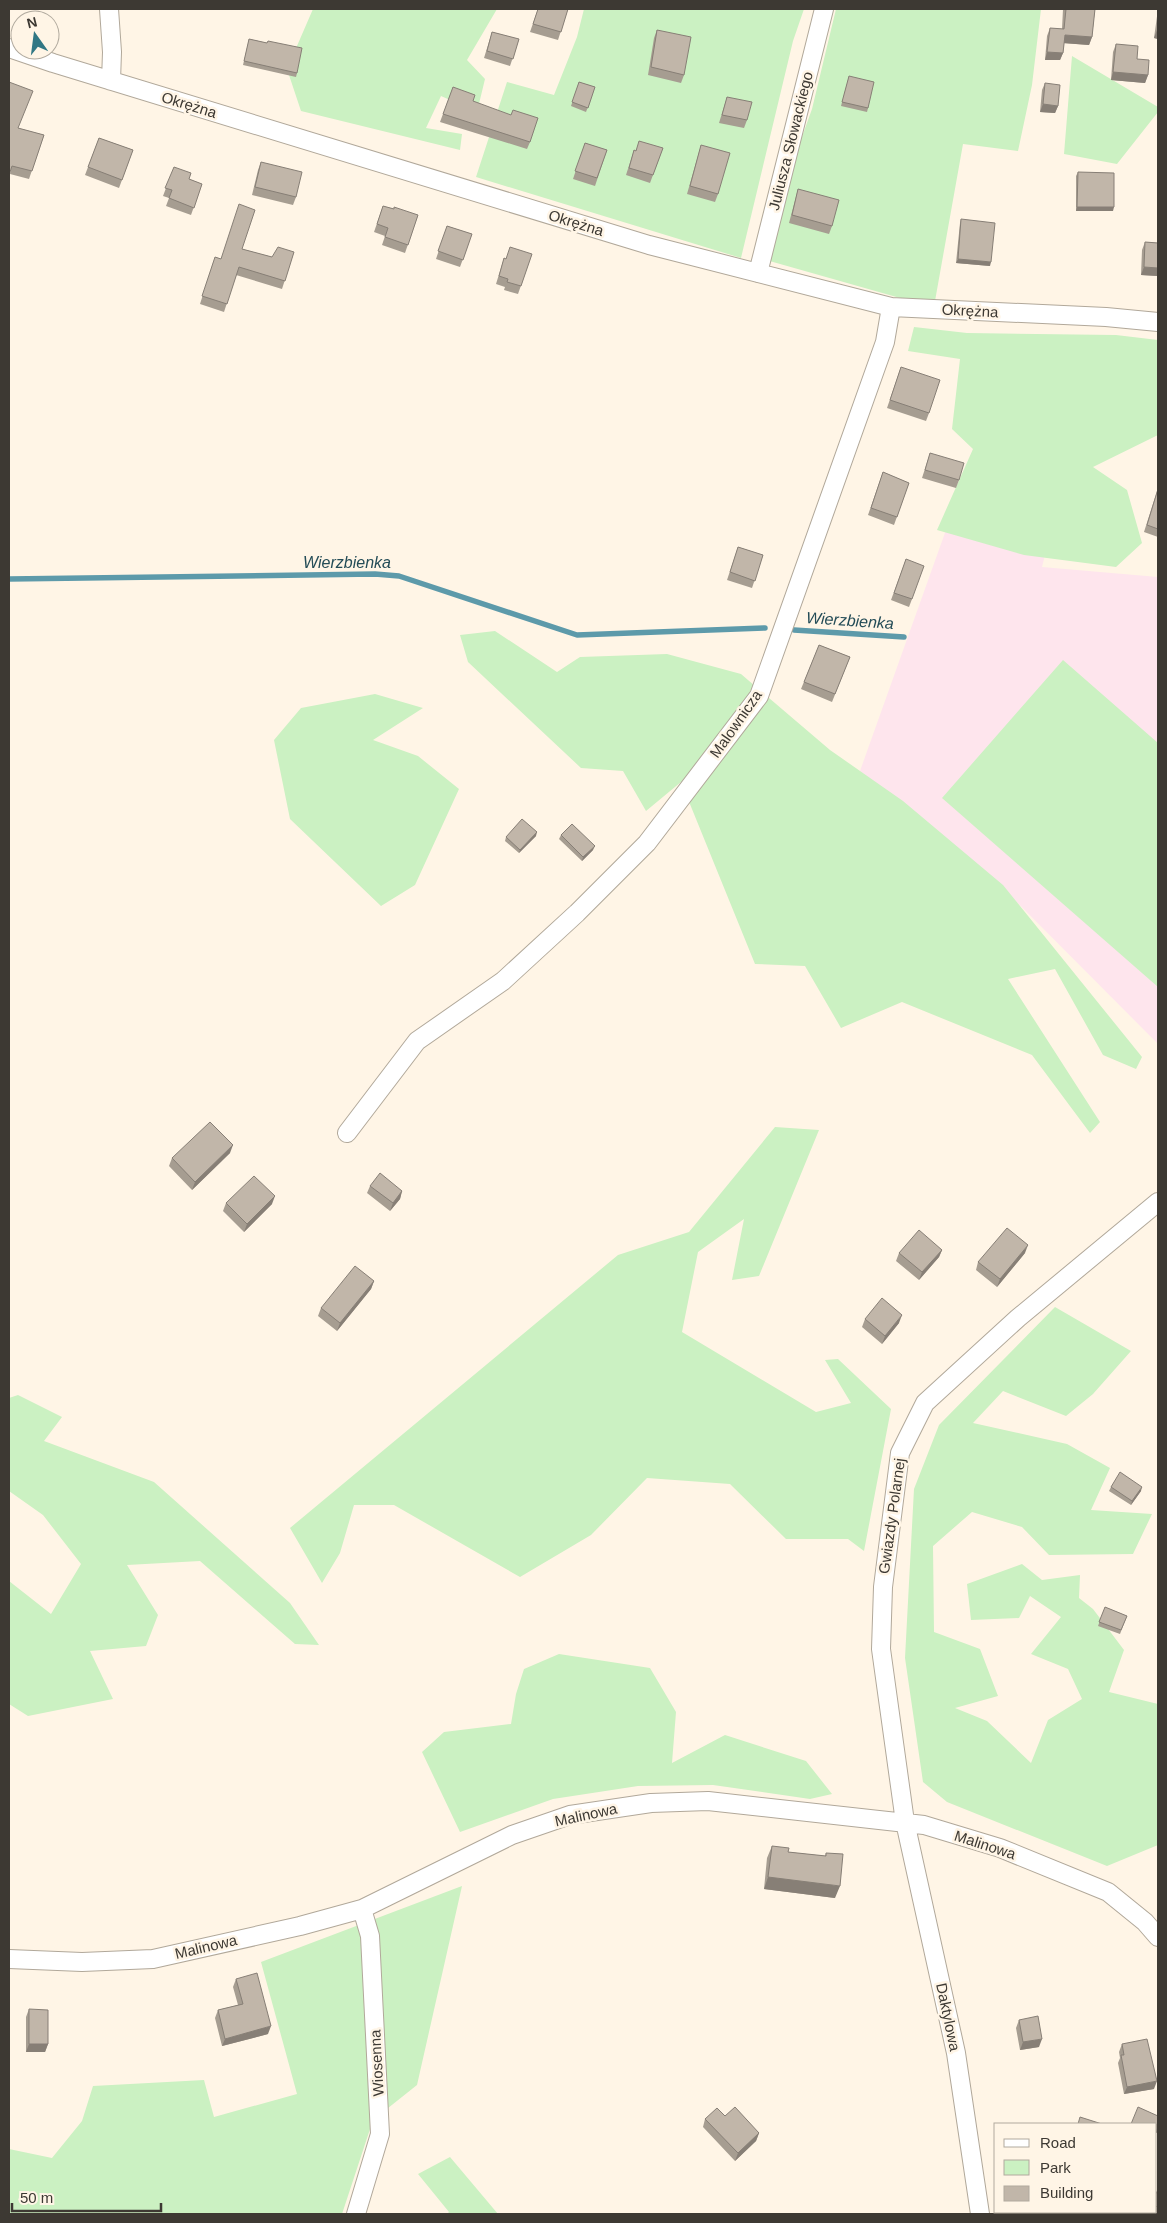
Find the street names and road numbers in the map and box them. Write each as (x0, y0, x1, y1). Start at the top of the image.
street label: Juliusza Słowackiego (765, 70, 816, 212)
street label: Okrężna (160, 88, 219, 121)
street label: Okrężna (547, 206, 606, 239)
street label: Okrężna (941, 301, 999, 321)
street label: Malownicza (706, 686, 765, 761)
street label: Gwiazdy Polarnej (875, 1457, 908, 1575)
street label: Malinowa (553, 1799, 619, 1829)
street label: Malinowa (952, 1827, 1019, 1863)
street label: Malinowa (173, 1931, 239, 1962)
street label: Daktylowa (933, 1981, 964, 2053)
street label: Wiosenna (366, 2029, 387, 2097)

